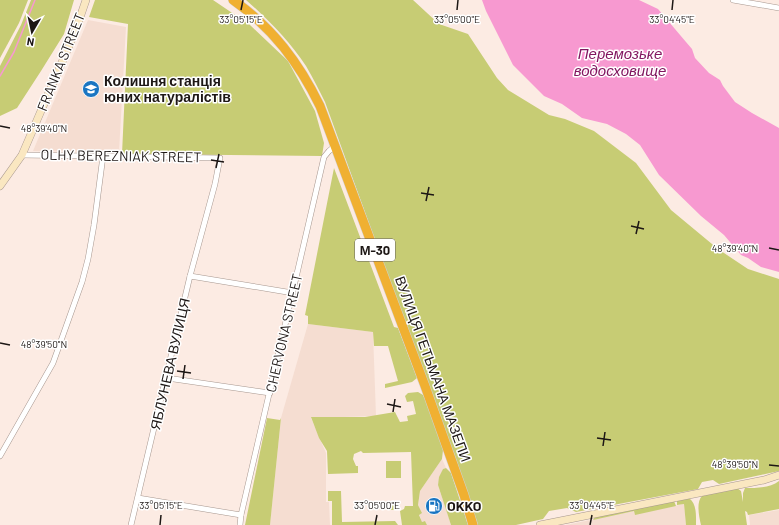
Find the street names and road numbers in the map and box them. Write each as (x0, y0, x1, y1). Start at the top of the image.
street label: FRANKA STREET (33, 10, 88, 113)
street label: OLHY BEREZNIAK STREET (40, 146, 202, 165)
road number: М-30 (355, 239, 395, 261)
street label: CHERVONA STREET (262, 272, 305, 394)
street label: ВУЛИЦЯ ГЕТЬМАНА МАЗЕПИ (392, 274, 475, 464)
street label: ЯБЛУНЕВА ВУЛИЦЯ (146, 296, 193, 432)

